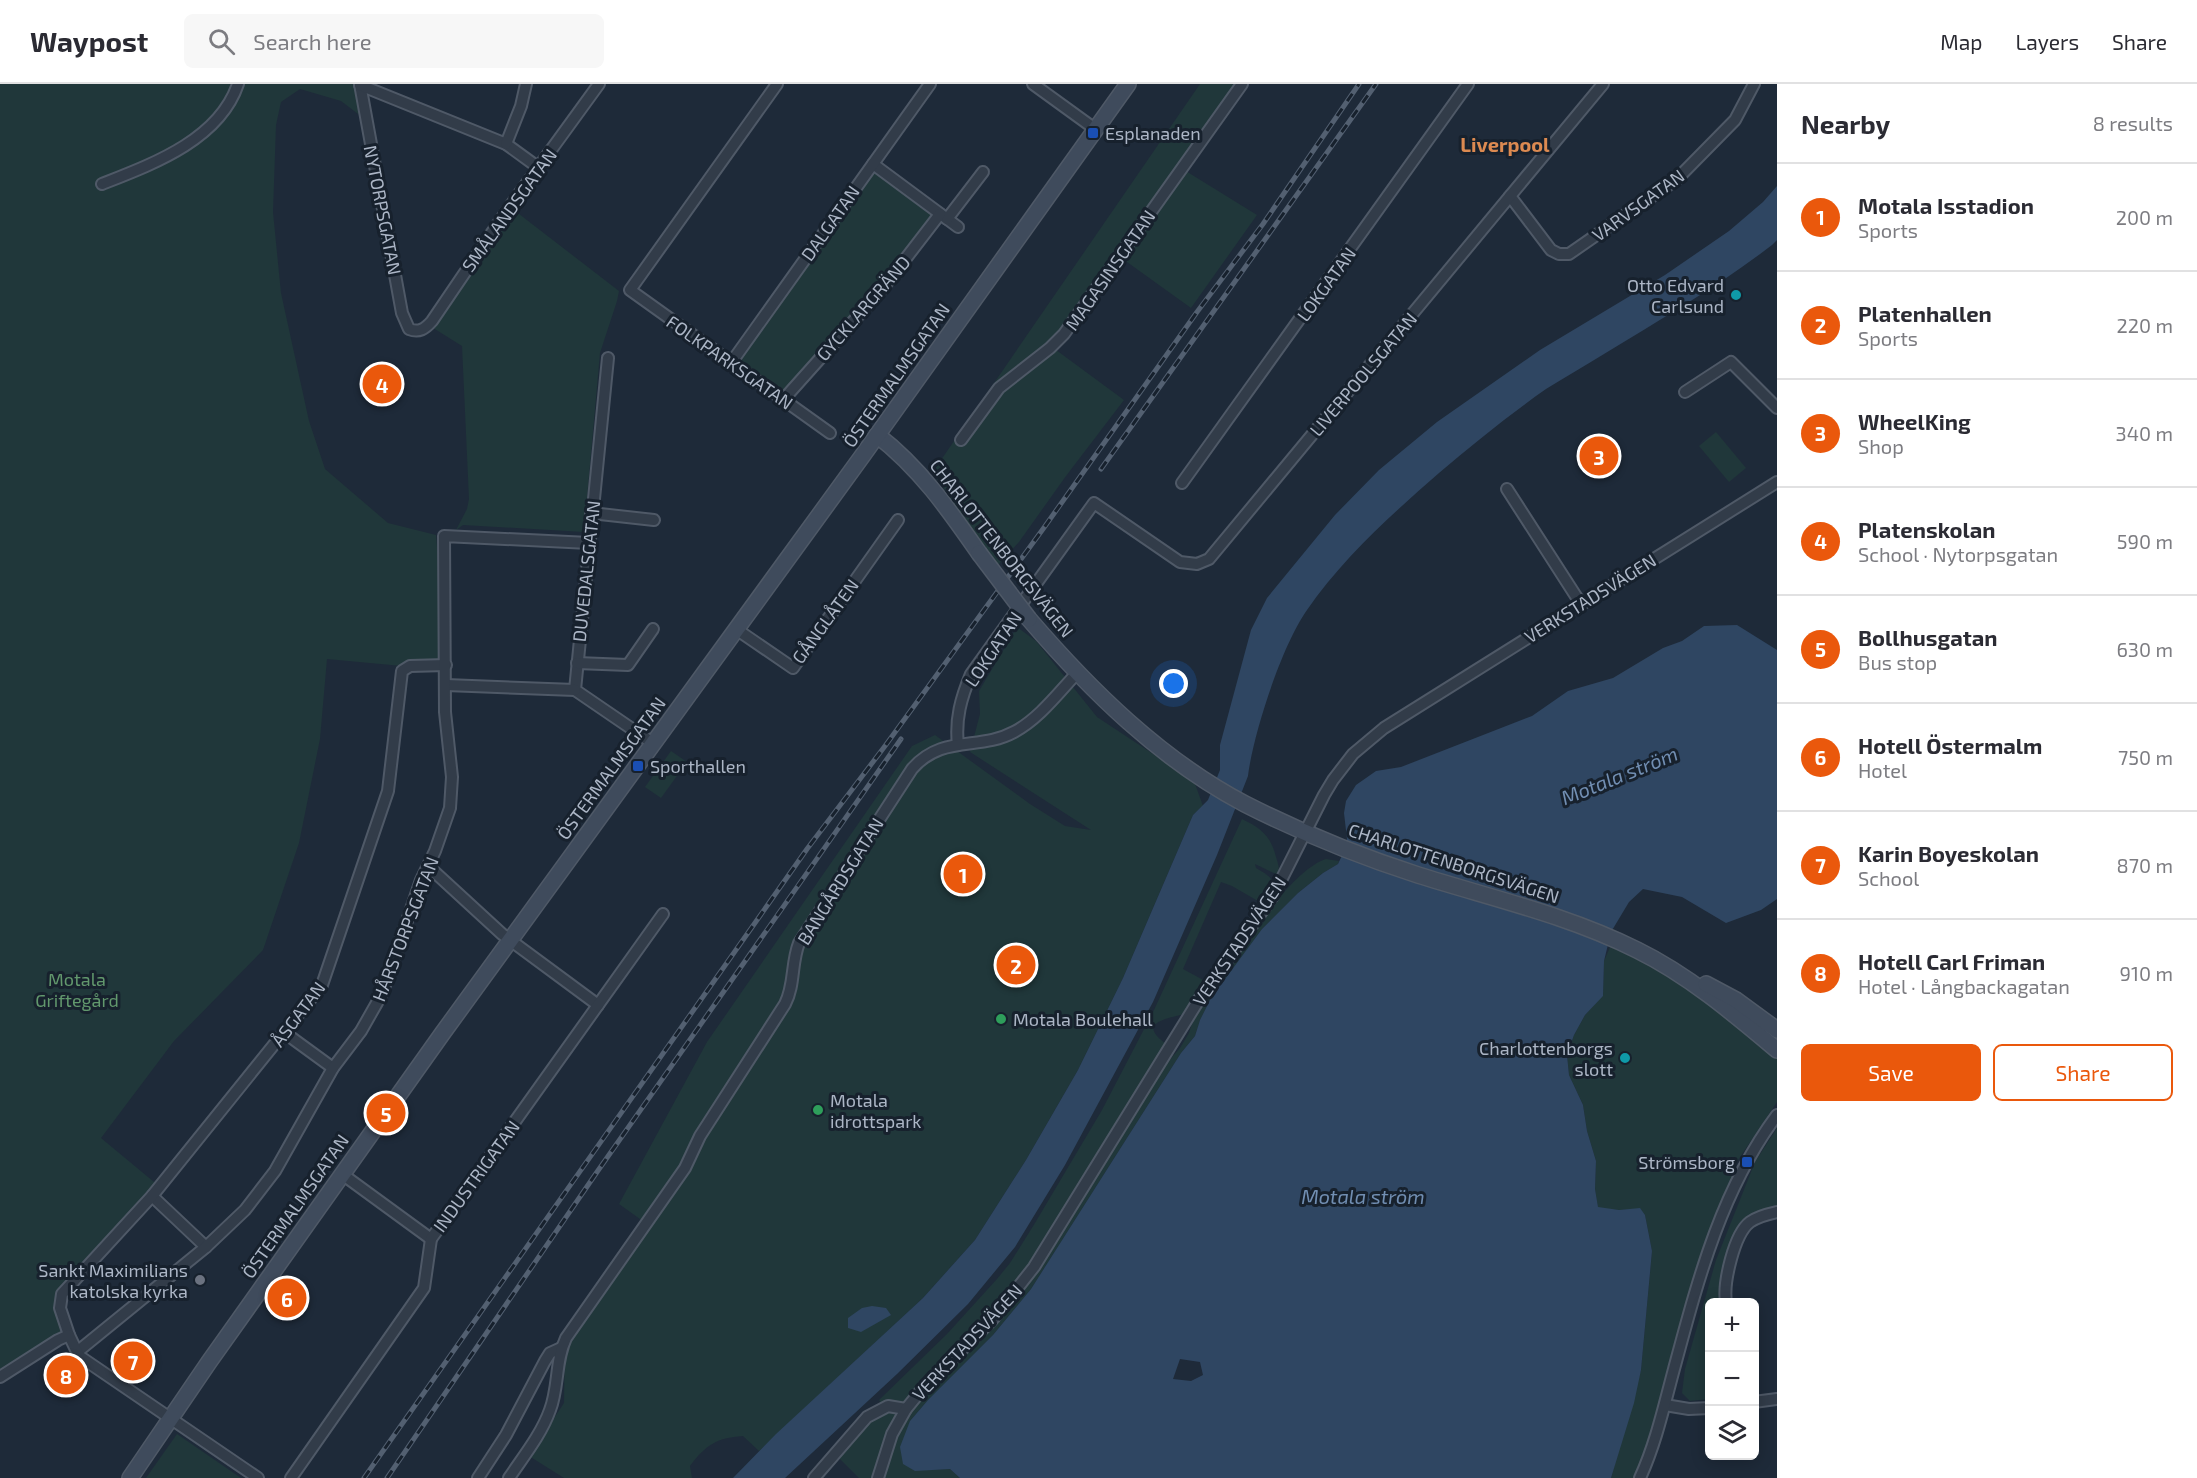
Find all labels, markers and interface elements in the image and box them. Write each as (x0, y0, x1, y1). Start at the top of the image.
search box (184, 14, 604, 68)
text: Waypost (30, 24, 148, 58)
icon: search (205, 25, 238, 58)
text: Search here (253, 28, 372, 54)
text: Map (1940, 29, 1982, 54)
text: Layers (2015, 29, 2079, 54)
text: Share (2112, 29, 2167, 54)
text: Nearby (1801, 108, 1890, 139)
text: 8 results (2093, 111, 2173, 135)
place label: Esplanaden (1105, 122, 1201, 144)
marker: Esplanaden (1086, 126, 1100, 140)
district label: Liverpool (1460, 132, 1550, 156)
street label: NYTORPSGATAN (360, 143, 406, 277)
street label: SMÅLANDSGATAN (457, 144, 561, 276)
street label: VARVSGATAN (1588, 164, 1688, 246)
street label: DALGATAN (796, 181, 864, 265)
text: Motala Isstadion (1858, 192, 2034, 218)
text: 1 (1816, 205, 1825, 229)
text: 200 m (2116, 205, 2173, 229)
street label: MAGASINSGATAN (1060, 206, 1160, 334)
text: Sports (1858, 218, 1918, 242)
street label: LOKGATAN (1292, 243, 1360, 325)
street label: GYCKLARGRÄND (811, 251, 915, 365)
place label: Otto Edvard Carlsund (1627, 274, 1724, 317)
marker: Otto Edvard Carlsund (1729, 288, 1743, 302)
street label: ÖSTERMALMSGATAN (838, 299, 954, 451)
text: Platenhallen (1858, 300, 1992, 326)
street label: LIVERPOOLSGATAN (1305, 308, 1421, 440)
street label: FOLKPARKSGATAN (663, 310, 797, 414)
text: 2 (1815, 313, 1826, 337)
text: 220 m (2116, 313, 2173, 337)
text: Sports (1858, 326, 1918, 350)
pin: 4 (362, 362, 401, 406)
text: WheelKing (1858, 408, 1971, 434)
text: 3 (1815, 421, 1826, 445)
text: 340 m (2116, 421, 2173, 445)
pin: 3 (1580, 434, 1618, 478)
text: Shop (1858, 434, 1904, 458)
street label: CHARLOTTENBORGSVÄGEN (926, 454, 1078, 642)
street label: DUVEDALSGATAN (568, 499, 604, 643)
text: Platenskolan (1858, 516, 1996, 542)
text: 4 (1814, 529, 1827, 553)
text: 590 m (2117, 529, 2173, 553)
text: School · Nytorpsgatan (1858, 542, 2058, 566)
street label: VERKSTADSVÄGEN (1520, 549, 1660, 647)
street label: GÅNGLÅTEN (787, 574, 863, 668)
street label: LOKGATAN (960, 607, 1026, 691)
text: Bollhusgatan (1858, 624, 1997, 650)
text: 5 (1815, 637, 1826, 661)
text: 630 m (2116, 637, 2173, 661)
text: Bus stop (1858, 650, 1937, 674)
your location (1159, 669, 1188, 698)
street label: ÖSTERMALMSGATAN (552, 693, 670, 843)
text: Hotell Östermalm (1858, 732, 2042, 758)
water label: Motala ström (1557, 741, 1681, 809)
text: 6 (1815, 745, 1826, 769)
text: 750 m (2118, 745, 2173, 769)
place label: Sporthallen (650, 755, 746, 777)
text: Hotel (1858, 758, 1907, 782)
marker: Sporthallen (631, 759, 645, 773)
street label: BANGÅRDSGATAN (792, 813, 888, 949)
street label: CHARLOTTENBORGSVÄGEN (1346, 819, 1562, 907)
text: Karin Boyeskolan (1858, 840, 2039, 866)
pin: 1 (944, 852, 982, 896)
text: 7 (1815, 853, 1826, 877)
text: 870 m (2117, 853, 2173, 877)
street label: HÅRSTORPSGATAN (367, 854, 443, 1004)
text: School (1858, 866, 1919, 890)
street label: VERKSTADSVÄGEN (1188, 872, 1290, 1010)
pin: 2 (996, 942, 1036, 988)
text: Hotell Carl Friman (1858, 948, 2045, 974)
text: 8 (1814, 961, 1827, 985)
text: 910 m (2120, 961, 2173, 985)
park label: Motala Griftegård (35, 968, 119, 1011)
text: Hotel · Långbackagatan (1858, 974, 2070, 998)
street label: ÅSGATAN (266, 977, 330, 1051)
place label: Motala Boulehall (1013, 1008, 1153, 1030)
marker: Motala Boulehall (994, 1012, 1008, 1026)
place label: Charlottenborgs slott (1479, 1037, 1613, 1080)
button: Save (1801, 1044, 1981, 1101)
button: Share (1993, 1044, 2173, 1101)
marker: Charlottenborgs slott (1618, 1051, 1632, 1065)
place label: Motala idrottspark (830, 1089, 922, 1132)
pin: 5 (366, 1090, 406, 1136)
marker: Motala idrottspark (811, 1103, 825, 1117)
street label: INDUSTRIGATAN (428, 1116, 524, 1236)
street label: ÖSTERMALMSGATAN (237, 1130, 353, 1282)
place label: Strömsborg (1638, 1151, 1735, 1173)
marker: Strömsborg (1740, 1155, 1754, 1169)
water label: Motala ström (1301, 1184, 1425, 1208)
place label: Sankt Maximilians katolska kyrka (38, 1259, 188, 1302)
marker: Sankt Maximilians katolska kyrka (193, 1273, 207, 1287)
pin: 6 (268, 1276, 306, 1320)
street label: VERKSTADSVÄGEN (907, 1279, 1027, 1405)
map controls (1705, 1298, 1759, 1460)
button: + (1705, 1298, 1759, 1352)
pin: 7 (114, 1338, 152, 1384)
pin: 8 (46, 1352, 86, 1398)
button: − (1705, 1352, 1759, 1406)
button: layers (1705, 1406, 1759, 1460)

